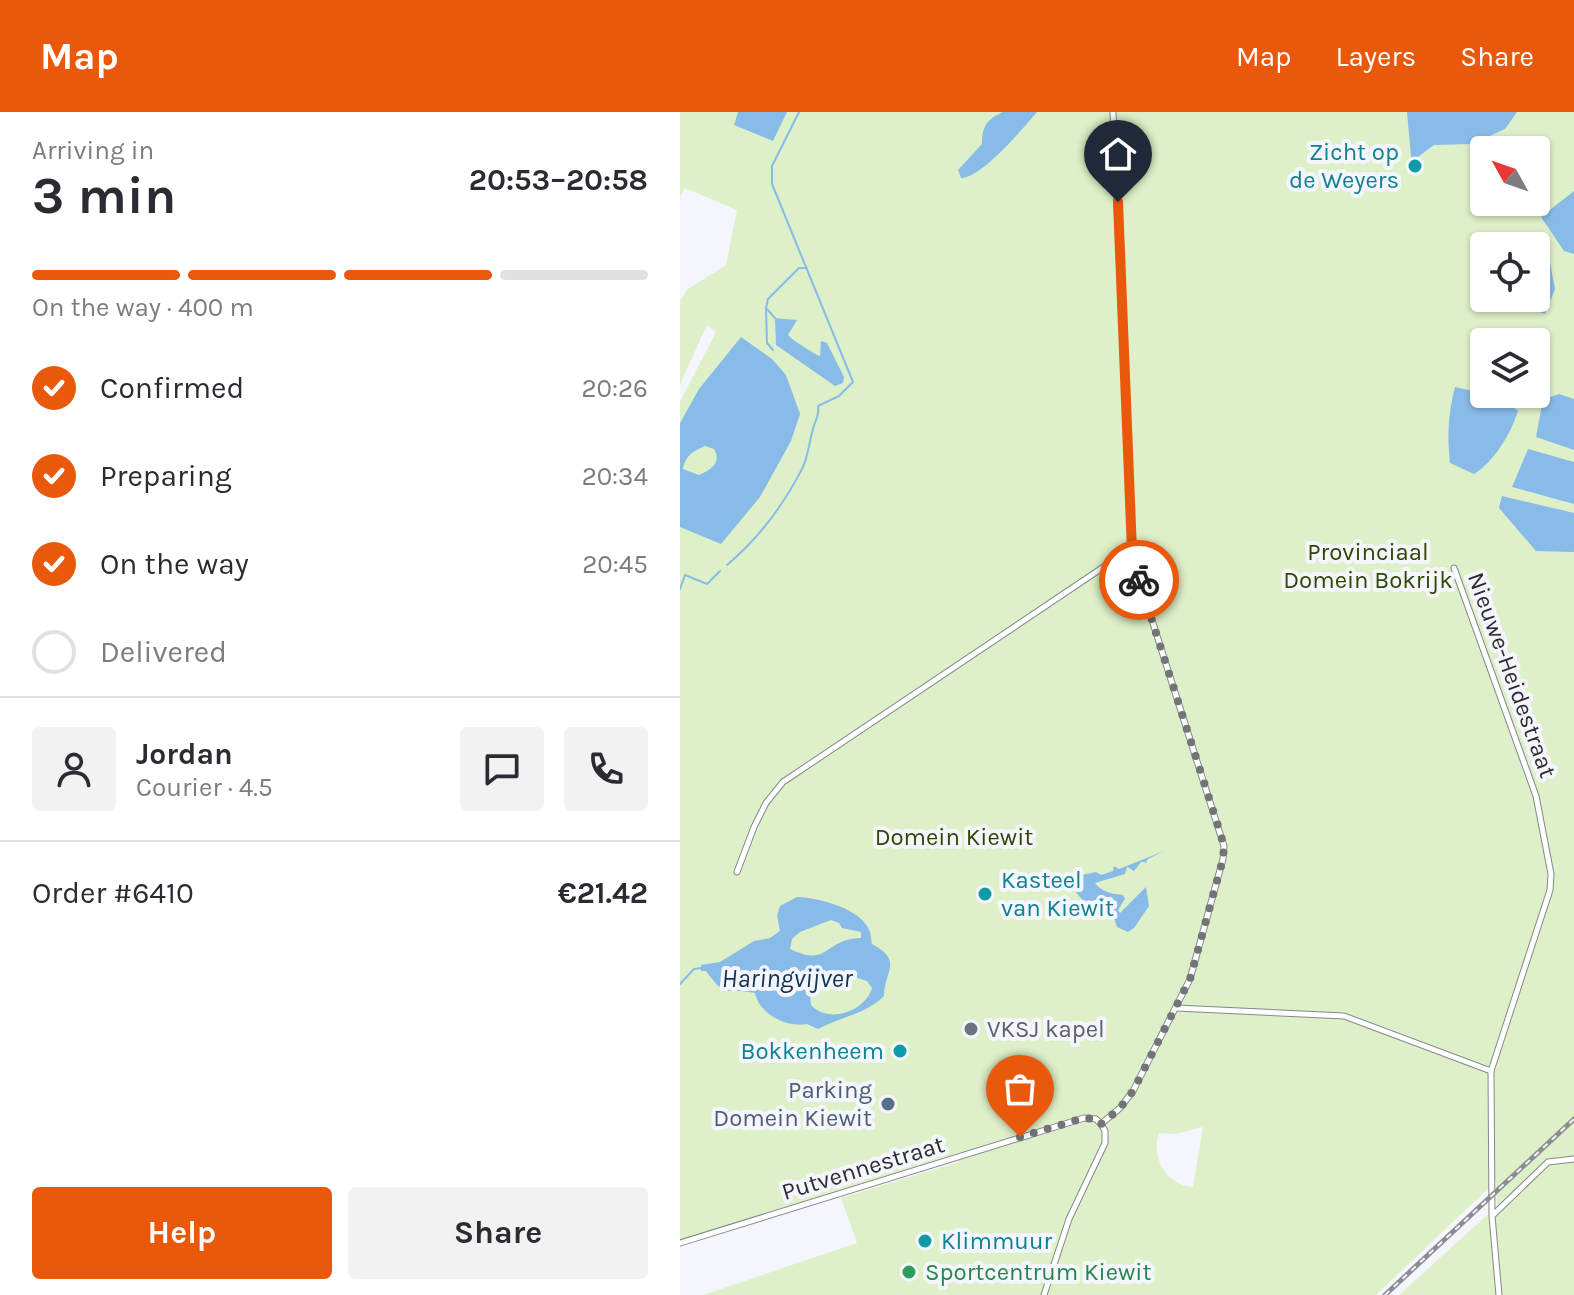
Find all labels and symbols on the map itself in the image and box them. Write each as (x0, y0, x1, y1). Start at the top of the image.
pin (1084, 120, 1152, 202)
north arrow (1470, 136, 1550, 216)
place label: Zicht op de Weyers (1289, 138, 1399, 194)
marker: Zicht op de Weyers (1406, 157, 1424, 175)
park label: Provinciaal Domein Bokrijk (1283, 538, 1453, 594)
courier (1099, 540, 1179, 620)
street label: Nieuwe-Heidestraat (1462, 569, 1562, 781)
park label: Domein Kiewit (875, 823, 1033, 851)
place label: Kasteel van Kiewit (1001, 866, 1114, 922)
marker: Kasteel van Kiewit (976, 885, 994, 903)
water label: Haringvijver (722, 963, 854, 994)
place label: VKSJ kapel (987, 1015, 1105, 1043)
marker: VKSJ kapel (962, 1020, 980, 1038)
place label: Bokkenheem (741, 1037, 884, 1065)
marker: Bokkenheem (891, 1042, 909, 1060)
pin (986, 1055, 1054, 1137)
place label: Parking Domein Kiewit (713, 1076, 872, 1132)
marker: Parking Domein Kiewit (879, 1095, 897, 1113)
street label: Putvennestraat (778, 1130, 948, 1206)
place label: Klimmuur (941, 1227, 1052, 1255)
marker: Klimmuur (916, 1232, 934, 1250)
place label: Sportcentrum Kiewit (925, 1258, 1152, 1286)
marker: Sportcentrum Kiewit (900, 1263, 918, 1281)

